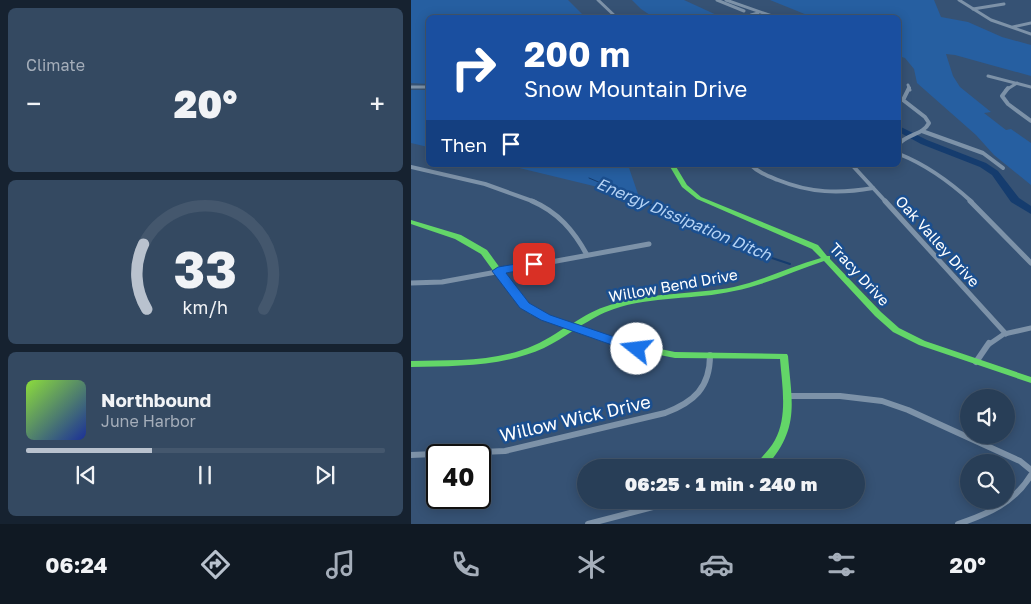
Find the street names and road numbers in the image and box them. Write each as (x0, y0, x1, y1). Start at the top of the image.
street label: Oak Valley Drive (892, 192, 984, 291)
street label: Tracy Drive (826, 239, 894, 309)
street label: Willow Bend Drive (607, 265, 739, 305)
street label: Willow Wick Drive (497, 390, 653, 446)

